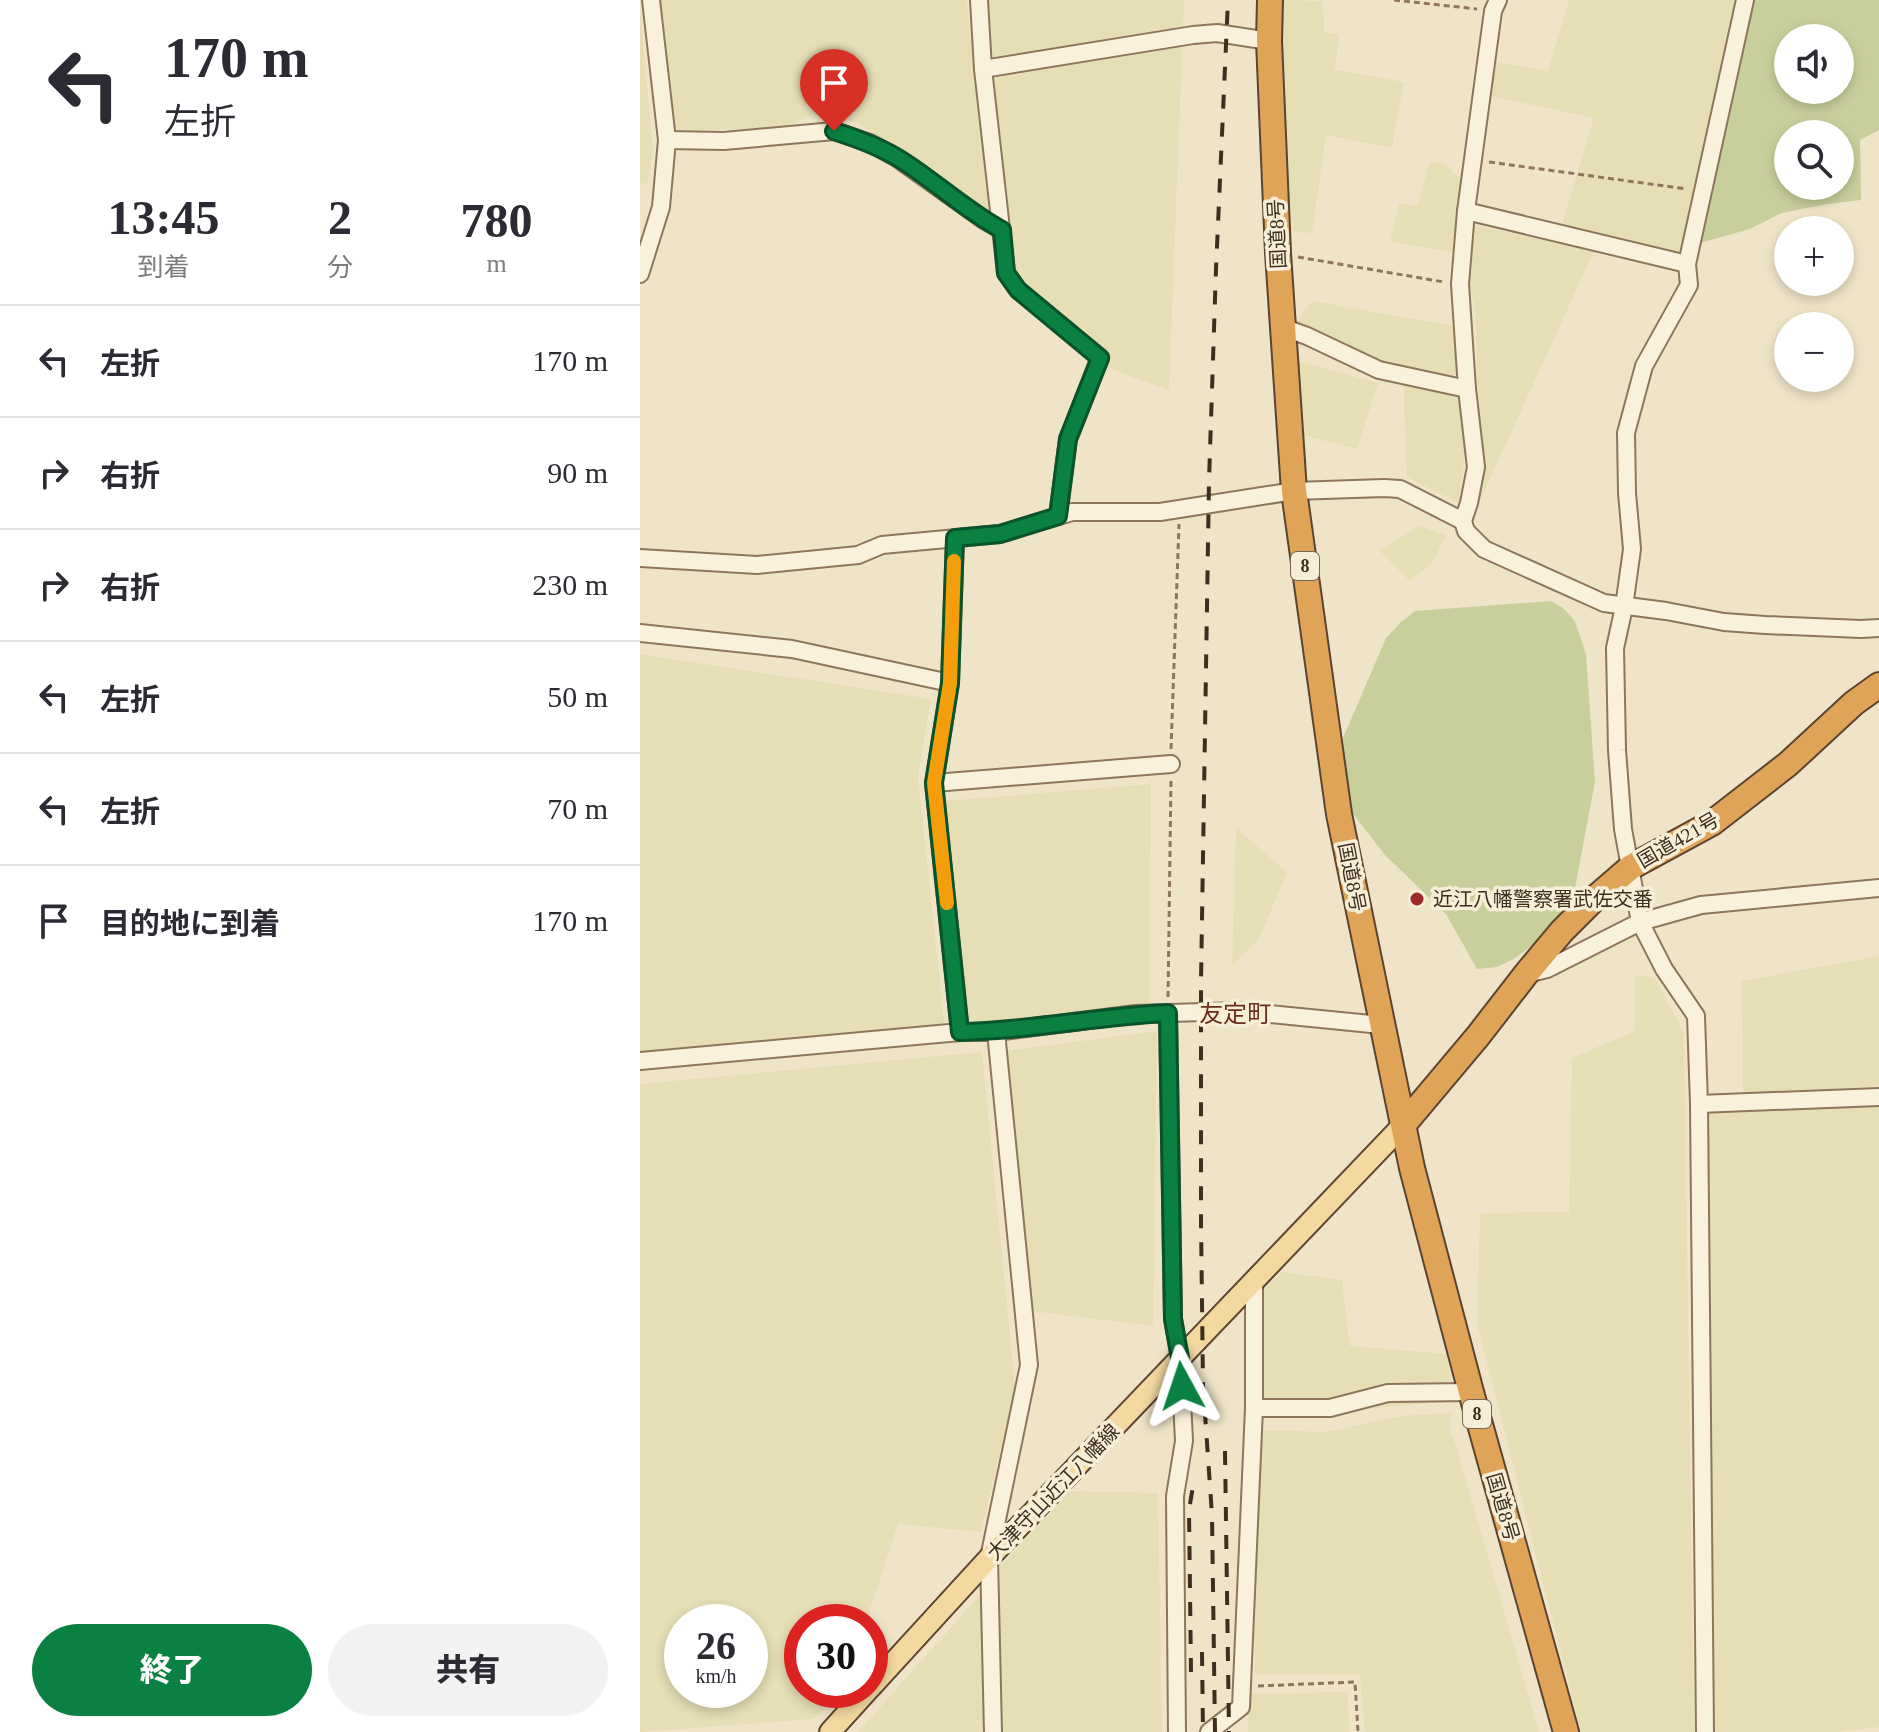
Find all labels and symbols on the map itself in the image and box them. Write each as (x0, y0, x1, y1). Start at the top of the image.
pin (800, 49, 868, 131)
street label: 国道8号 (1264, 198, 1290, 270)
road number: 8 (1291, 552, 1319, 580)
street label: 国道421号 (1634, 808, 1722, 872)
street label: 国道8号 (1335, 841, 1369, 913)
place label: 近江八幡警察署武佐交番 (1433, 888, 1653, 910)
marker: 近江八幡警察署武佐交番 (1408, 890, 1426, 908)
district label: 友定町 (1199, 1001, 1271, 1027)
position arrow (1140, 1344, 1224, 1428)
road number: 8 (1463, 1400, 1491, 1428)
street label: 大津守山近江八幡線 (983, 1420, 1123, 1564)
street label: 国道8号 (1483, 1470, 1523, 1544)
speed limit sign: 30 (784, 1604, 888, 1708)

